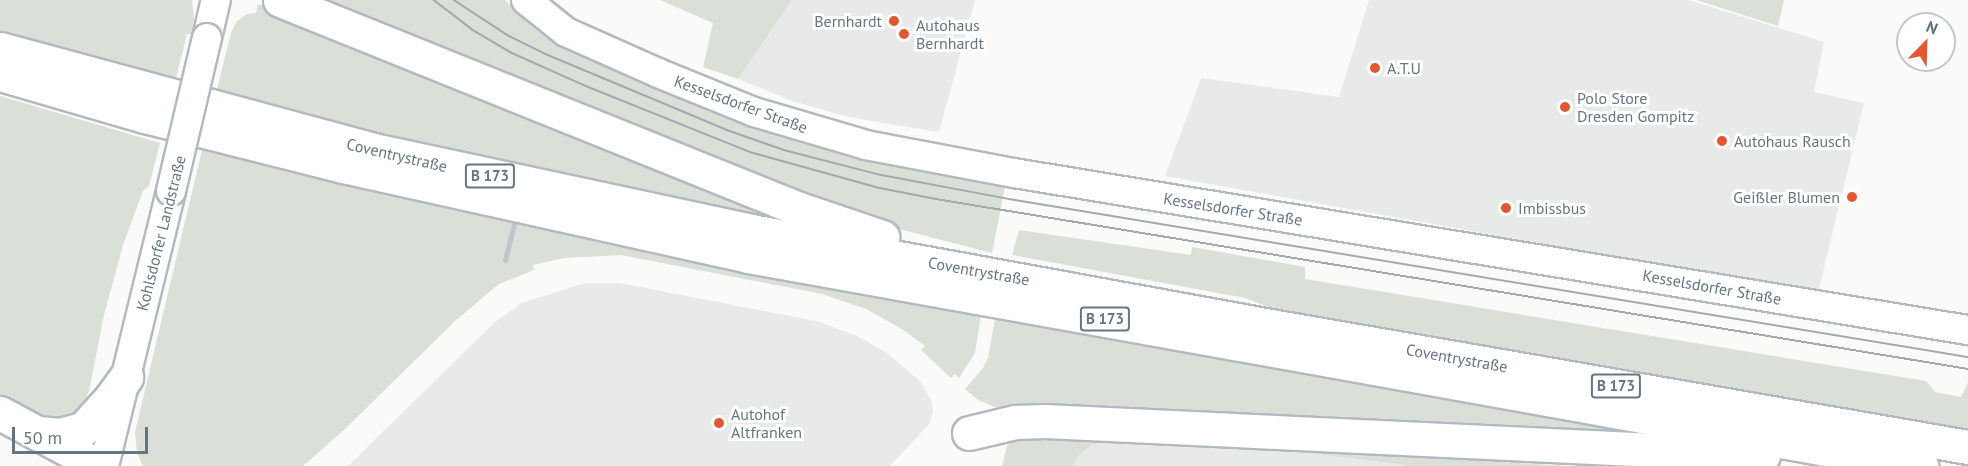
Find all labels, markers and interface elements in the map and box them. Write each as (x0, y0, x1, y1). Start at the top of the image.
place label: Bernhardt (814, 11, 882, 31)
north arrow (1896, 12, 1956, 72)
marker: Bernhardt (887, 14, 901, 28)
place label: Autohaus Bernhardt (916, 15, 984, 53)
text: N (1923, 16, 1941, 39)
marker: Autohaus Bernhardt (897, 27, 911, 41)
place label: A.T.U (1387, 58, 1421, 78)
marker: A.T.U (1368, 61, 1382, 75)
street label: Kesselsdorfer Straße (672, 71, 810, 137)
place label: Polo Store Dresden Gompitz (1577, 88, 1694, 126)
marker: Polo Store Dresden Gompitz (1558, 100, 1572, 114)
place label: Autohaus Rausch (1734, 131, 1851, 151)
street label: Coventrystraße (345, 134, 449, 176)
marker: Autohaus Rausch (1715, 134, 1729, 148)
street label: Kohlsdorfer Landstraße (132, 153, 190, 313)
road number: B 173 (464, 164, 516, 188)
place label: Geißler Blumen (1733, 187, 1840, 207)
street label: Kesselsdorfer Straße (1162, 189, 1304, 229)
marker: Geißler Blumen (1845, 190, 1859, 204)
place label: Imbissbus (1518, 198, 1586, 218)
marker: Imbissbus (1499, 201, 1513, 215)
street label: Coventrystraße (927, 253, 1031, 289)
street label: Kesselsdorfer Straße (1641, 265, 1783, 309)
road number: B 173 (1080, 307, 1130, 331)
street label: Coventrystraße (1405, 340, 1509, 376)
road number: B 173 (1590, 374, 1642, 398)
place label: Autohof Altfranken (731, 404, 802, 442)
scale bar (15, 415, 152, 453)
marker: Autohof Altfranken (712, 416, 726, 430)
text: 50 m (23, 426, 62, 449)

